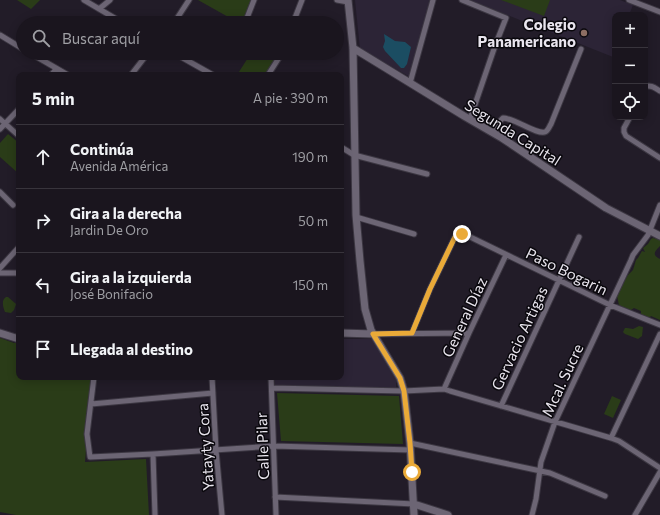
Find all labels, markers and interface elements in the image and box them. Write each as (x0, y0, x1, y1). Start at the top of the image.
map controls (612, 12, 648, 120)
button: + (612, 12, 648, 48)
place label: Colegio Panamericano (478, 15, 576, 50)
search box (16, 16, 344, 60)
icon: search (30, 27, 52, 49)
marker: Colegio Panamericano (579, 28, 589, 38)
text: Buscar aquí (62, 29, 140, 47)
button: − (612, 48, 648, 84)
button: locate (612, 84, 648, 120)
text: 5 min (32, 88, 75, 109)
text: A pie · 390 m (253, 90, 328, 106)
street label: Segunda Capital (462, 95, 564, 169)
text: Continúa (70, 140, 134, 158)
icon: ahead (32, 146, 54, 168)
text: 190 m (292, 149, 328, 165)
text: Avenida América (70, 158, 168, 174)
text: Gira a la derecha (70, 204, 182, 222)
icon: right (32, 210, 54, 232)
text: 50 m (298, 213, 328, 229)
text: Jardin De Oro (70, 222, 149, 238)
route end (453, 225, 471, 243)
street label: Paso Bogarin (523, 243, 611, 299)
text: Gira a la izquierda (70, 268, 192, 286)
icon: left (32, 274, 54, 296)
street label: General Díaz (438, 274, 490, 360)
text: 150 m (293, 277, 328, 293)
street label: Gervacio Artigas (487, 283, 551, 393)
text: José Bonifacio (70, 286, 153, 302)
icon: arrive (32, 338, 54, 360)
text: Llegada al destino (70, 340, 193, 358)
street label: Mcal. Sucre (537, 341, 587, 419)
street label: Yatayty Cora (193, 403, 217, 491)
street label: Calle Pilar (252, 412, 272, 480)
route start (403, 463, 421, 481)

